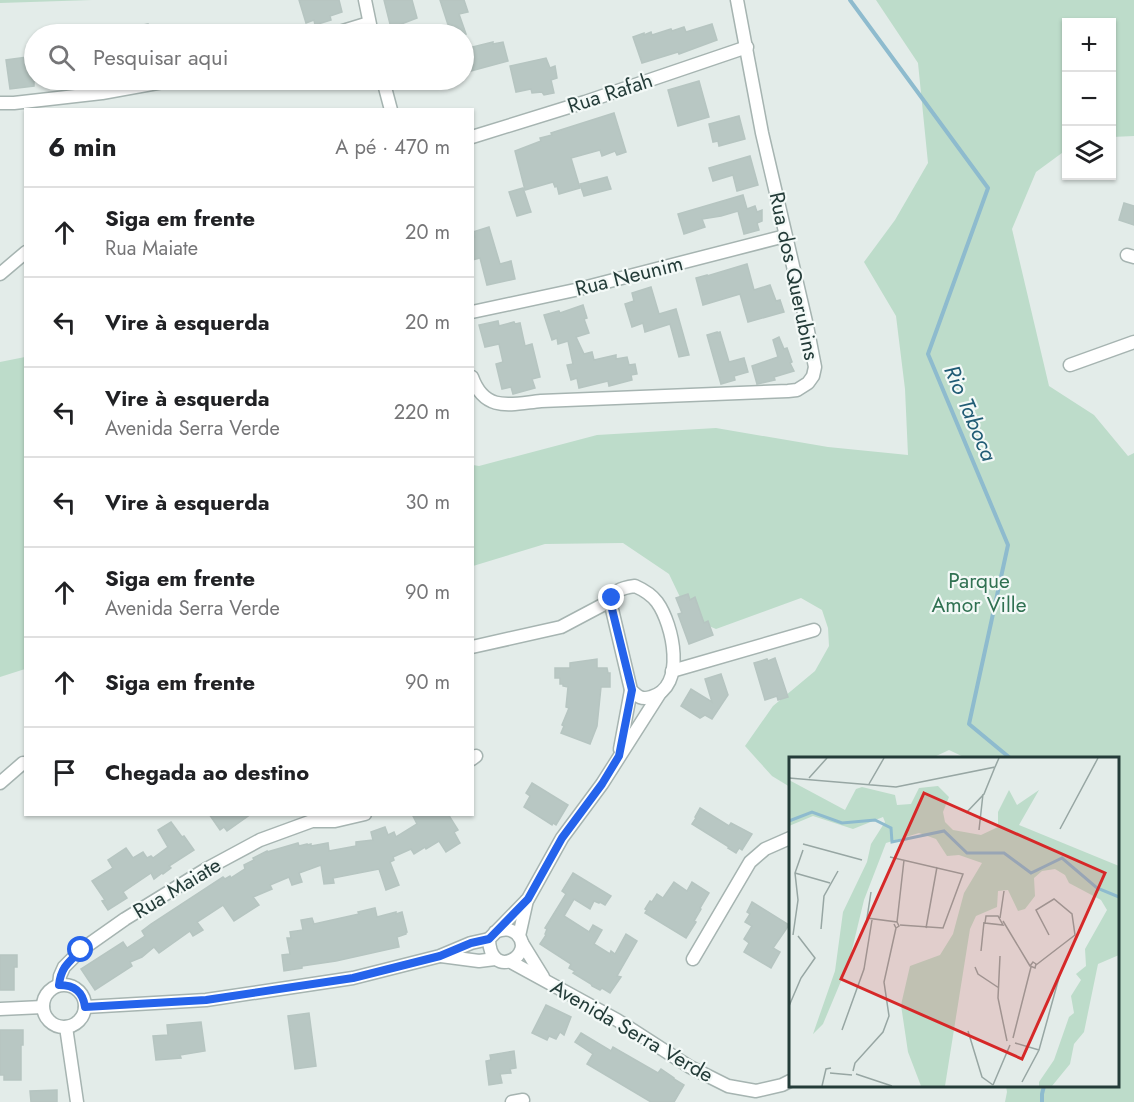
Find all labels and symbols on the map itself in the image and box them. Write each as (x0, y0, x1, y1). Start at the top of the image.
street label: Rua Rafah (563, 65, 657, 121)
street label: Rua dos Querubins (762, 189, 826, 363)
street label: Rua Neunim (572, 248, 686, 304)
water label: Rio Taboca (936, 360, 1006, 466)
park label: Parque Amor Ville (931, 566, 1027, 620)
route end (598, 584, 624, 610)
inset map (789, 757, 1119, 1087)
street label: Rua Maiate (127, 850, 227, 926)
route start (67, 936, 93, 962)
street label: Avenida Serra Verde (545, 972, 719, 1090)

